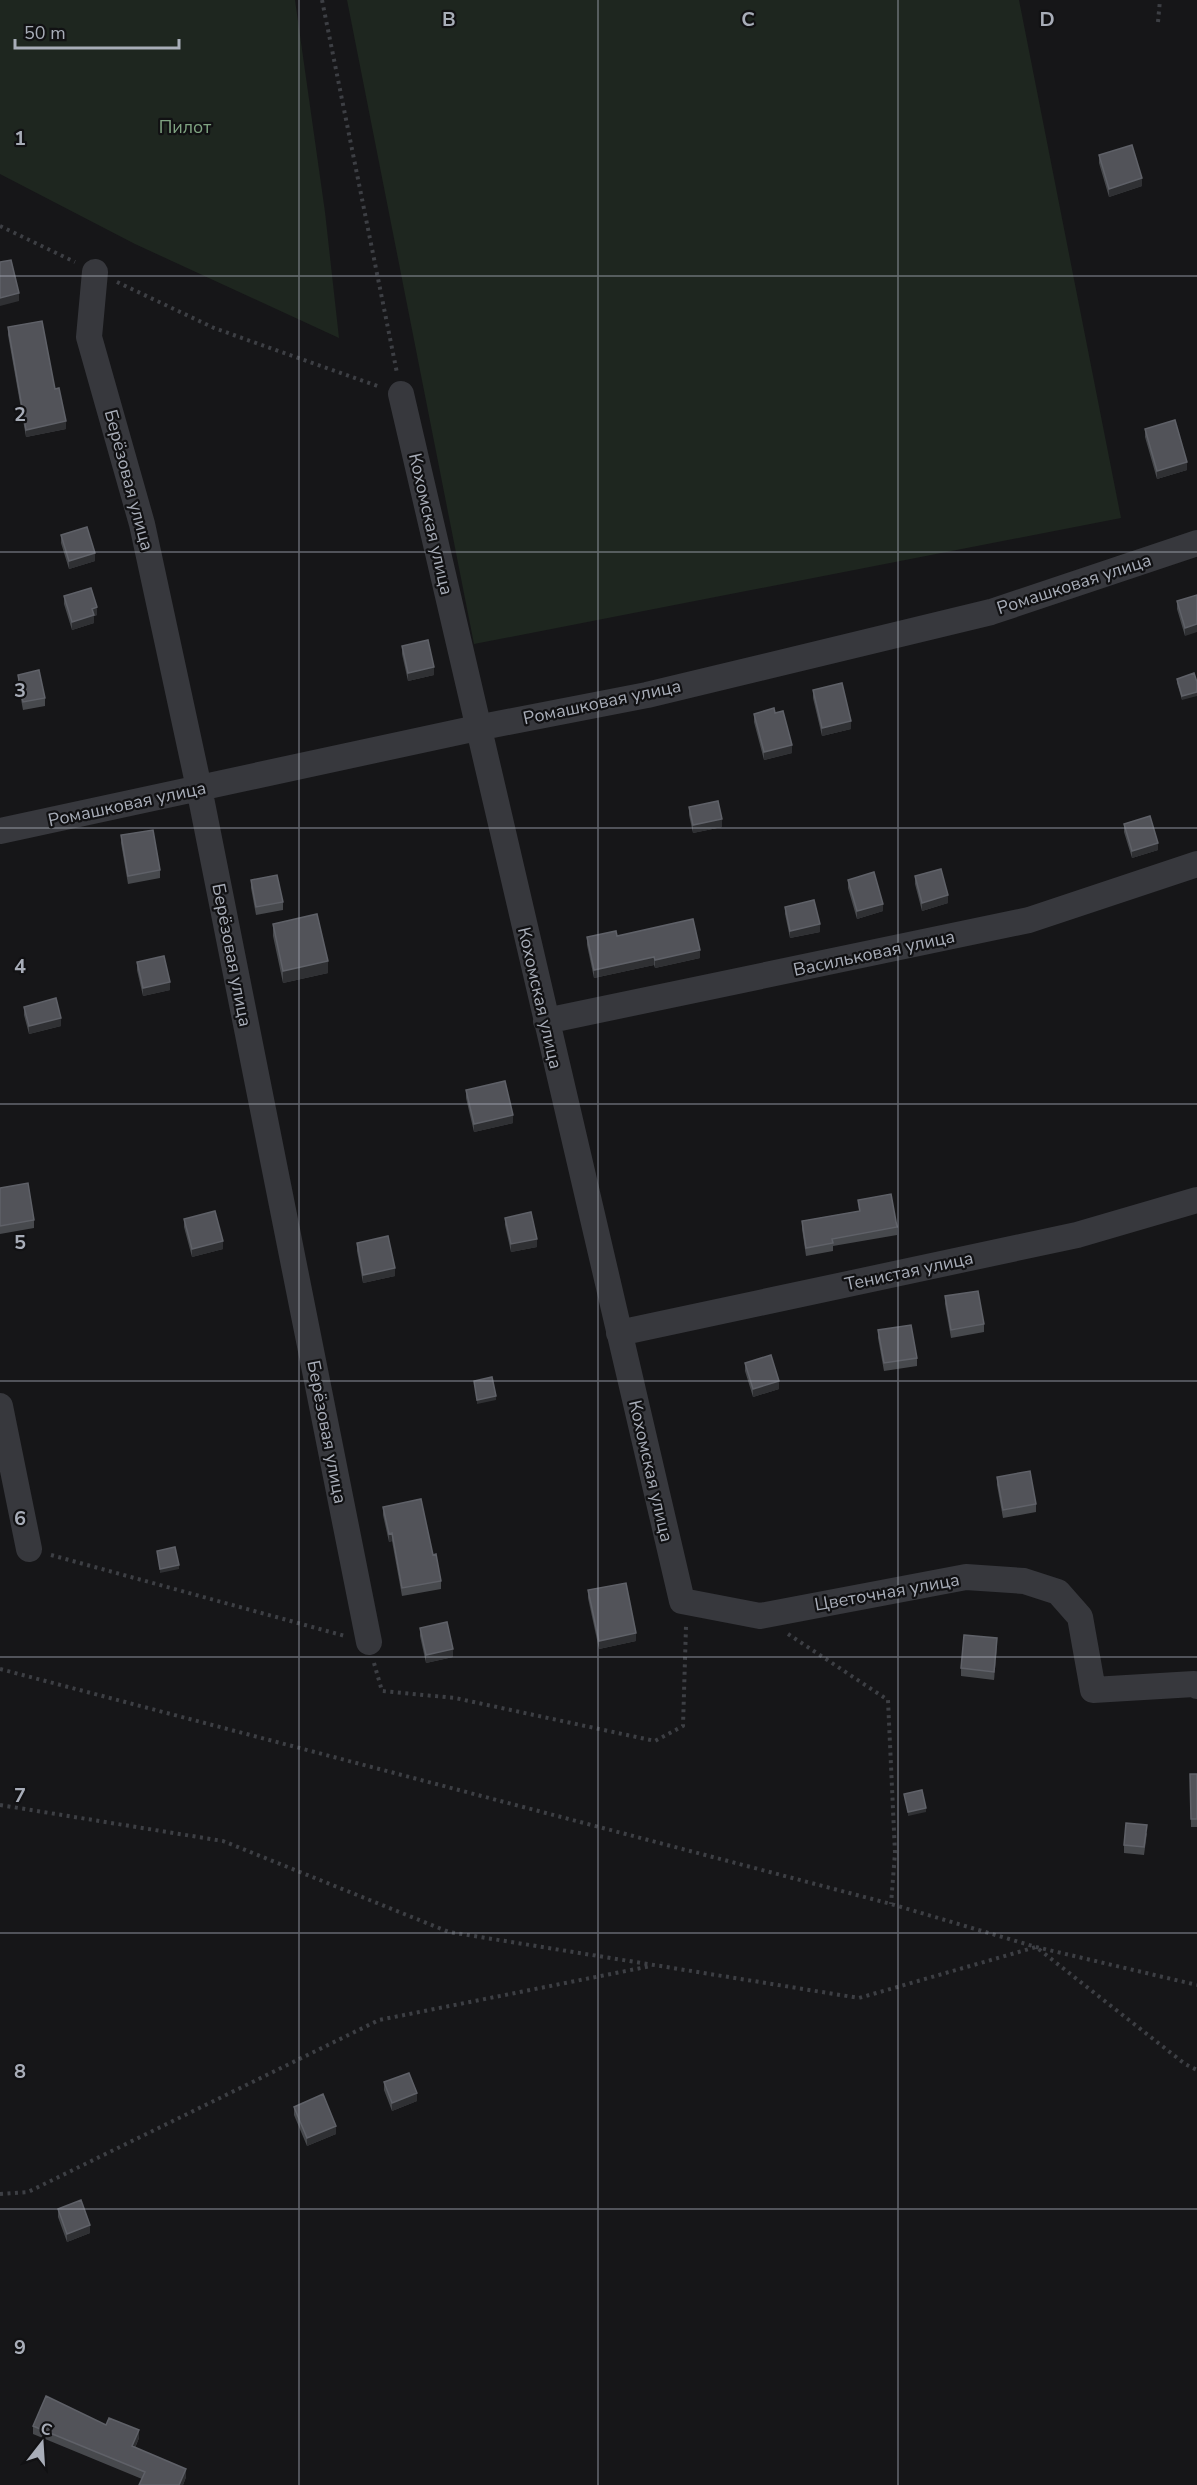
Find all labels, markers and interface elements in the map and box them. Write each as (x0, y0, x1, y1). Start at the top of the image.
text: B (442, 6, 456, 33)
text: C (741, 6, 755, 33)
text: D (1039, 6, 1055, 33)
scale bar (15, 12, 178, 50)
text: 50 m (24, 21, 66, 45)
park label: Пилот (159, 115, 211, 139)
text: 1 (14, 125, 26, 152)
text: 2 (14, 401, 26, 428)
street label: Берёзовая улица (99, 407, 159, 553)
street label: Кохомская улица (403, 451, 459, 597)
street label: Ромашковая улица (994, 548, 1154, 620)
street label: Ромашковая улица (521, 674, 683, 730)
text: 3 (14, 677, 26, 704)
street label: Ромашковая улица (46, 776, 208, 832)
street label: Берёзовая улица (206, 881, 258, 1029)
street label: Васильковая улица (791, 924, 957, 982)
street label: Кохомская улица (512, 925, 568, 1071)
text: 4 (14, 953, 26, 980)
text: 5 (14, 1229, 26, 1256)
street label: Тенистая улица (842, 1246, 976, 1296)
street label: Берёзовая улица (301, 1358, 353, 1506)
street label: Кохомская улица (623, 1398, 679, 1544)
text: 6 (14, 1505, 26, 1532)
street label: Цветочная улица (813, 1567, 961, 1617)
text: 7 (14, 1782, 26, 1809)
text: 8 (14, 2058, 26, 2085)
text: 9 (14, 2334, 26, 2361)
north arrow (12, 2413, 72, 2473)
text: С (38, 2418, 55, 2442)

